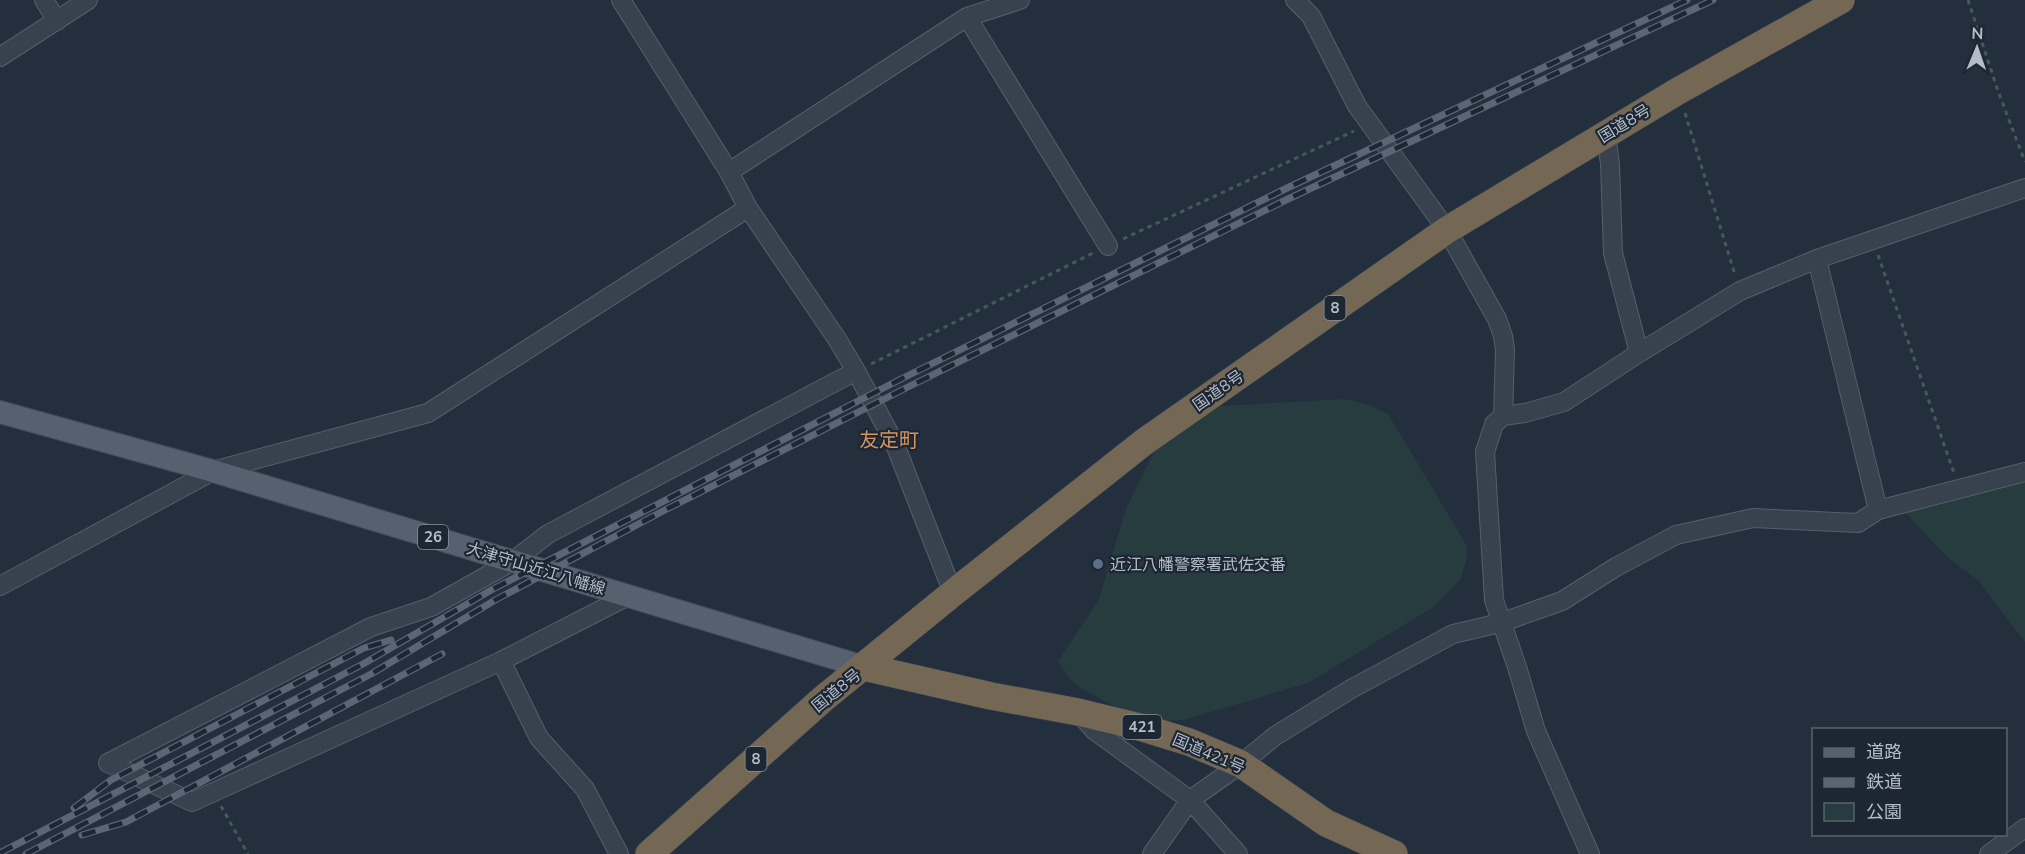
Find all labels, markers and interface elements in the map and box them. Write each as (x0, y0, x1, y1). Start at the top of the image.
north arrow (1947, 18, 2007, 78)
text: N (1971, 23, 1984, 45)
street label: 国道8号 (1594, 100, 1655, 148)
road number: 8 (1324, 296, 1346, 320)
street label: 国道8号 (1189, 365, 1248, 416)
district label: 友定町 (859, 427, 919, 454)
road number: 26 (418, 525, 448, 549)
street label: 大津守山近江八幡線 (464, 537, 608, 601)
place label: 近江八幡警察署武佐交番 (1110, 554, 1286, 576)
marker: 近江八幡警察署武佐交番 (1091, 557, 1105, 571)
street label: 国道8号 (807, 664, 866, 717)
road number: 421 (1122, 715, 1162, 739)
legend (1812, 728, 2007, 836)
street label: 国道421号 (1169, 729, 1248, 779)
text: 道路 (1866, 740, 1902, 764)
road number: 8 (746, 747, 766, 771)
text: 鉄道 (1866, 770, 1902, 794)
text: 公園 (1866, 800, 1902, 824)

